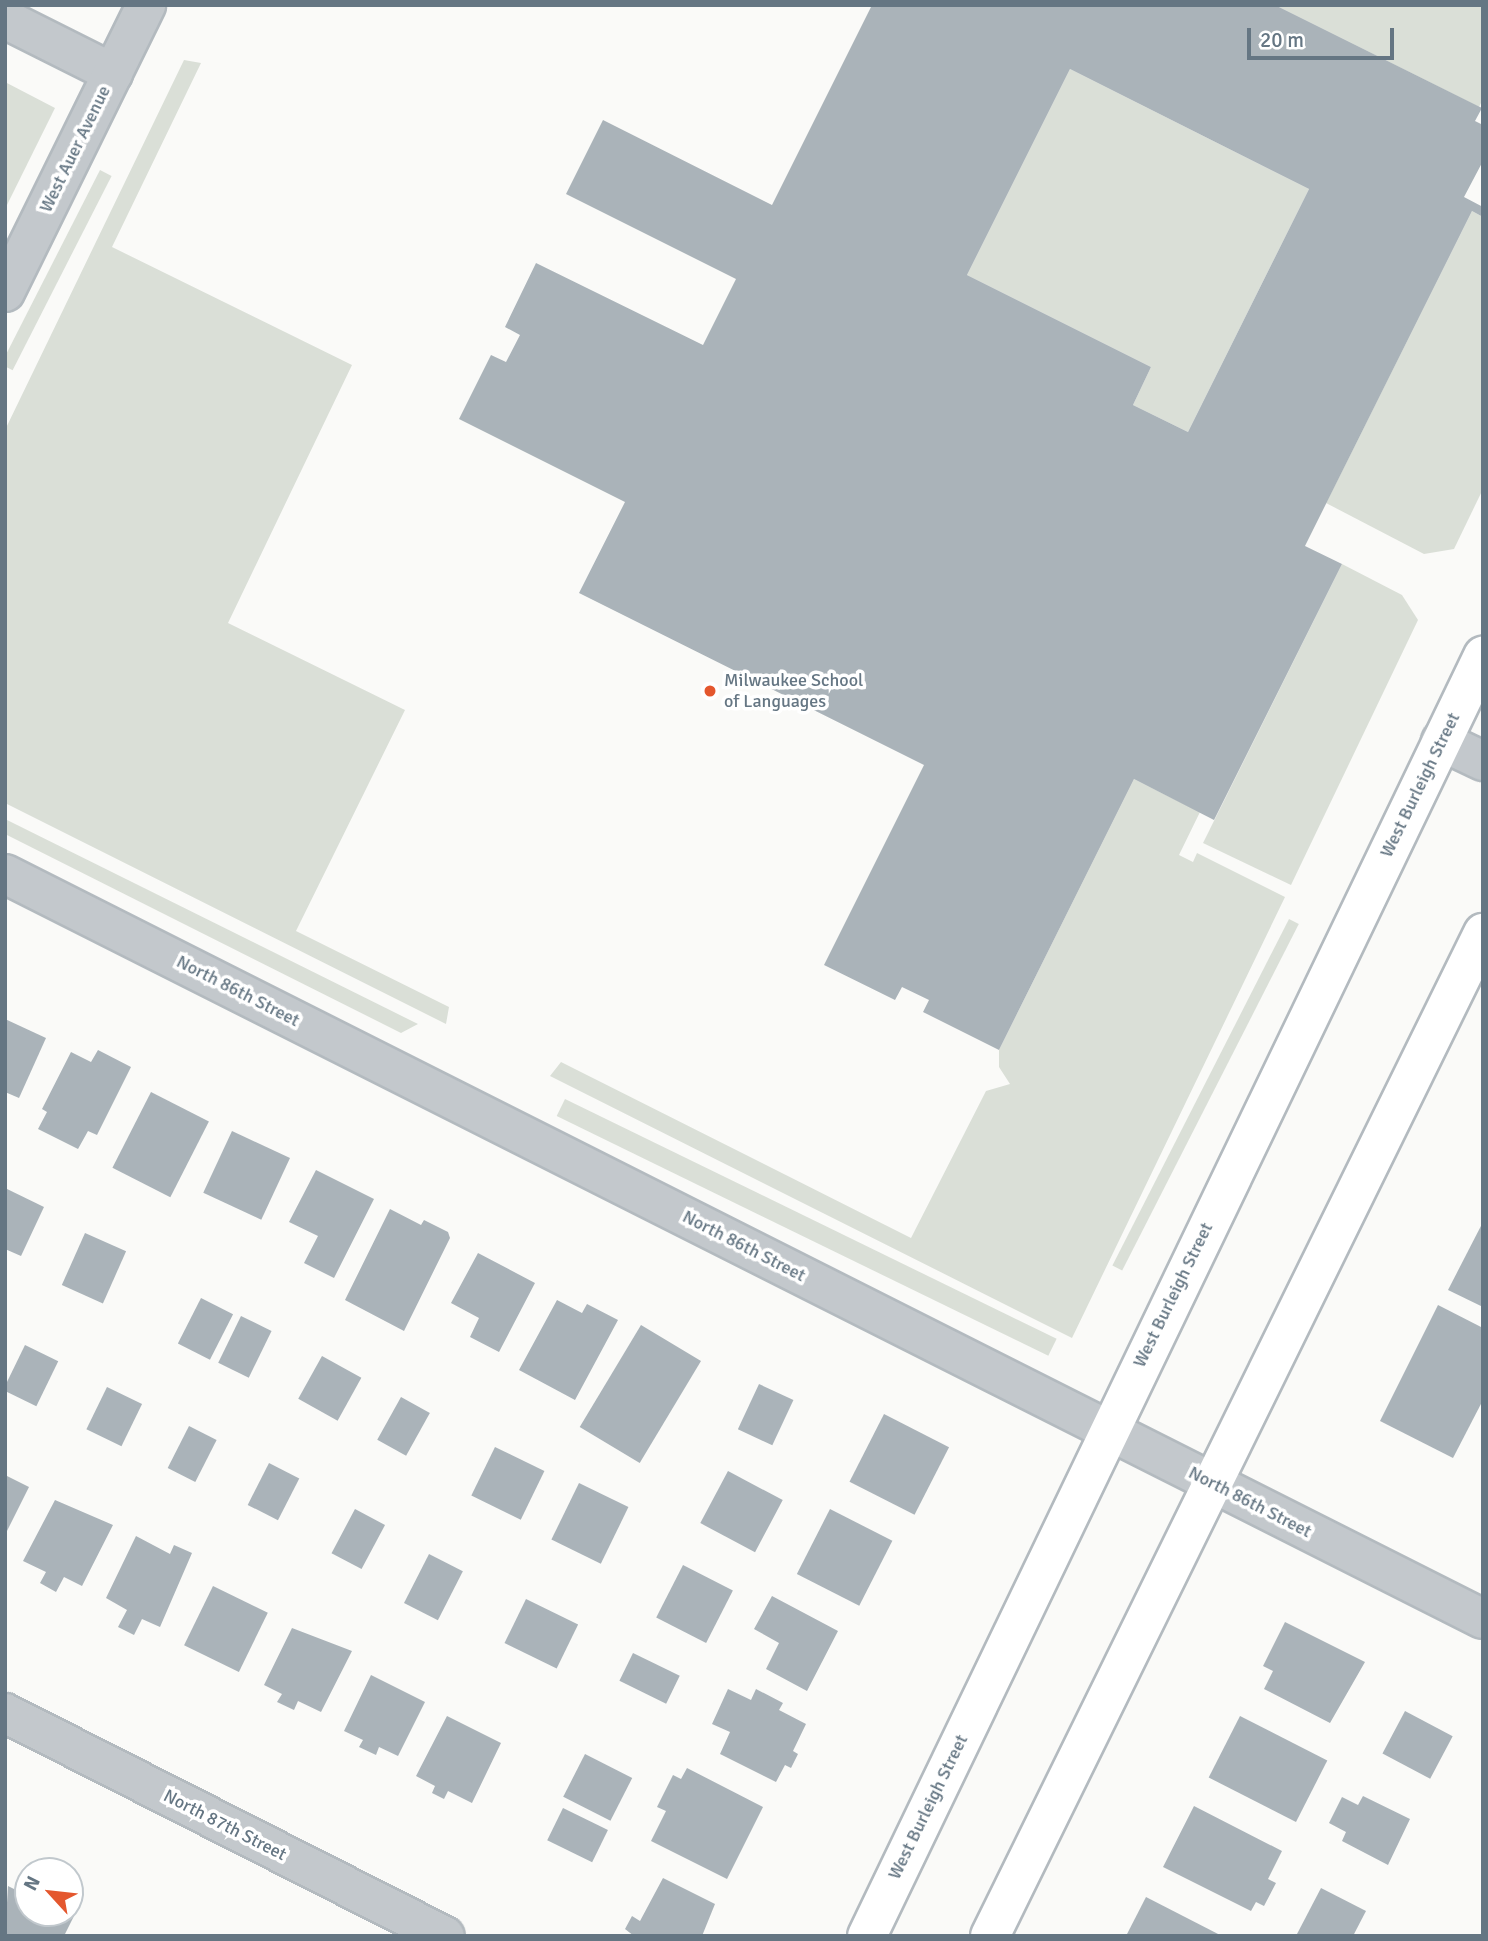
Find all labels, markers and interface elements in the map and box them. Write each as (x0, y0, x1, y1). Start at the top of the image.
scale bar (1250, 14, 1397, 58)
text: 20 m (1260, 27, 1304, 53)
street label: West Auer Avenue (35, 82, 115, 216)
place label: Milwaukee School of Languages (724, 670, 863, 712)
marker: Milwaukee School of Languages (702, 683, 718, 699)
street label: West Burleigh Street (1376, 709, 1464, 861)
street label: North 86th Street (173, 951, 303, 1031)
street label: North 86th Street (679, 1206, 809, 1286)
street label: West Burleigh Street (1129, 1219, 1217, 1371)
street label: North 86th Street (1185, 1462, 1315, 1542)
street label: West Burleigh Street (884, 1731, 972, 1883)
street label: North 87th Street (160, 1785, 290, 1865)
north arrow (14, 1857, 84, 1927)
text: N (18, 1872, 46, 1895)

